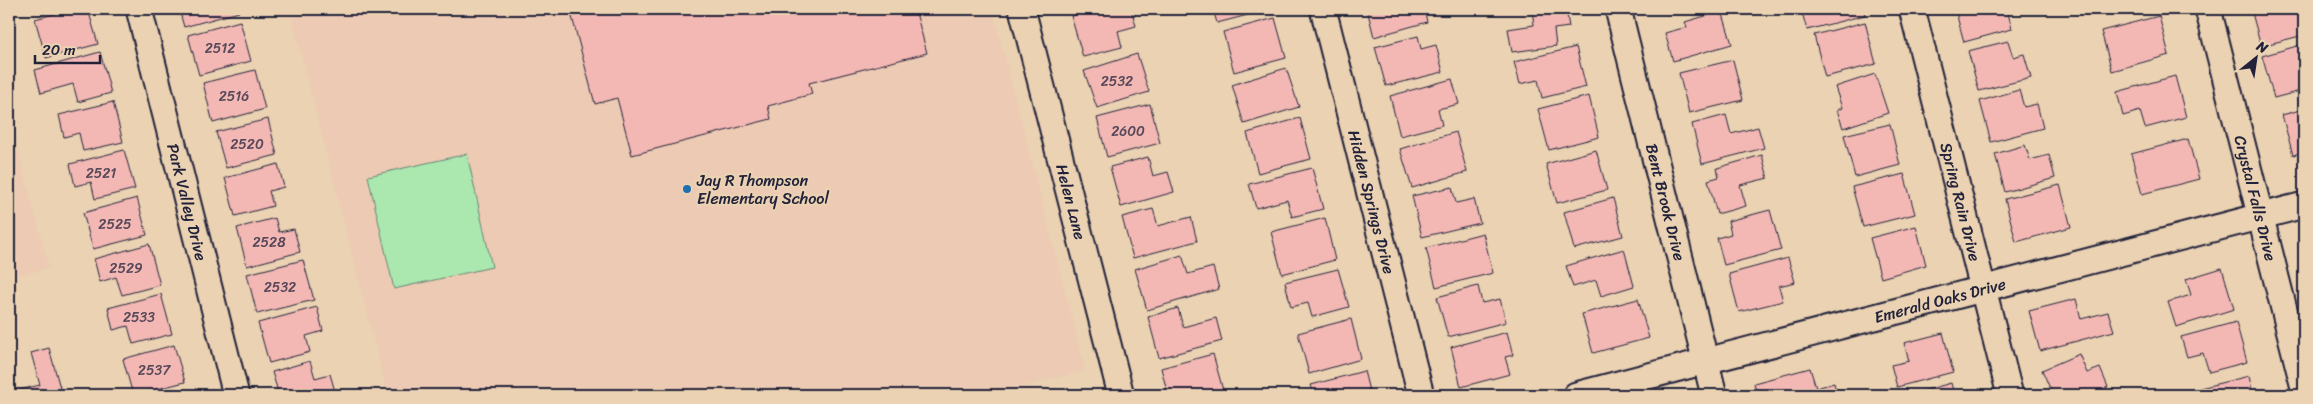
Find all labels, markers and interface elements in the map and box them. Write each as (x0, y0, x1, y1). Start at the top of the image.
scale bar (35, 32, 100, 64)
north arrow (2230, 32, 2280, 82)
text: N (2251, 33, 2273, 61)
house number: 2512 (205, 36, 235, 61)
text: 20 m (42, 37, 76, 63)
house number: 2532 (1101, 69, 1133, 94)
house number: 2516 (219, 84, 249, 109)
house number: 2600 (1111, 119, 1145, 144)
street label: Hidden Springs Drive (1339, 127, 1404, 277)
house number: 2520 (230, 132, 264, 157)
street label: Crystal Falls Drive (2226, 132, 2285, 264)
street label: Spring Rain Drive (1931, 139, 1990, 265)
street label: Park Valley Drive (158, 140, 216, 264)
street label: Bent Brook Drive (1637, 141, 1694, 264)
house number: 2521 (86, 161, 116, 186)
street label: Helen Lane (1047, 161, 1095, 243)
place label: Jay R Thompson Elementary School (696, 166, 829, 213)
marker: Jay R Thompson Elementary School (681, 183, 693, 195)
house number: 2525 (98, 212, 132, 237)
house number: 2528 (252, 230, 286, 255)
house number: 2529 (109, 256, 143, 281)
street label: Emerald Oaks Drive (1871, 269, 2009, 332)
house number: 2532 (264, 275, 296, 300)
house number: 2533 (123, 305, 155, 330)
house number: 2537 (138, 358, 171, 383)

